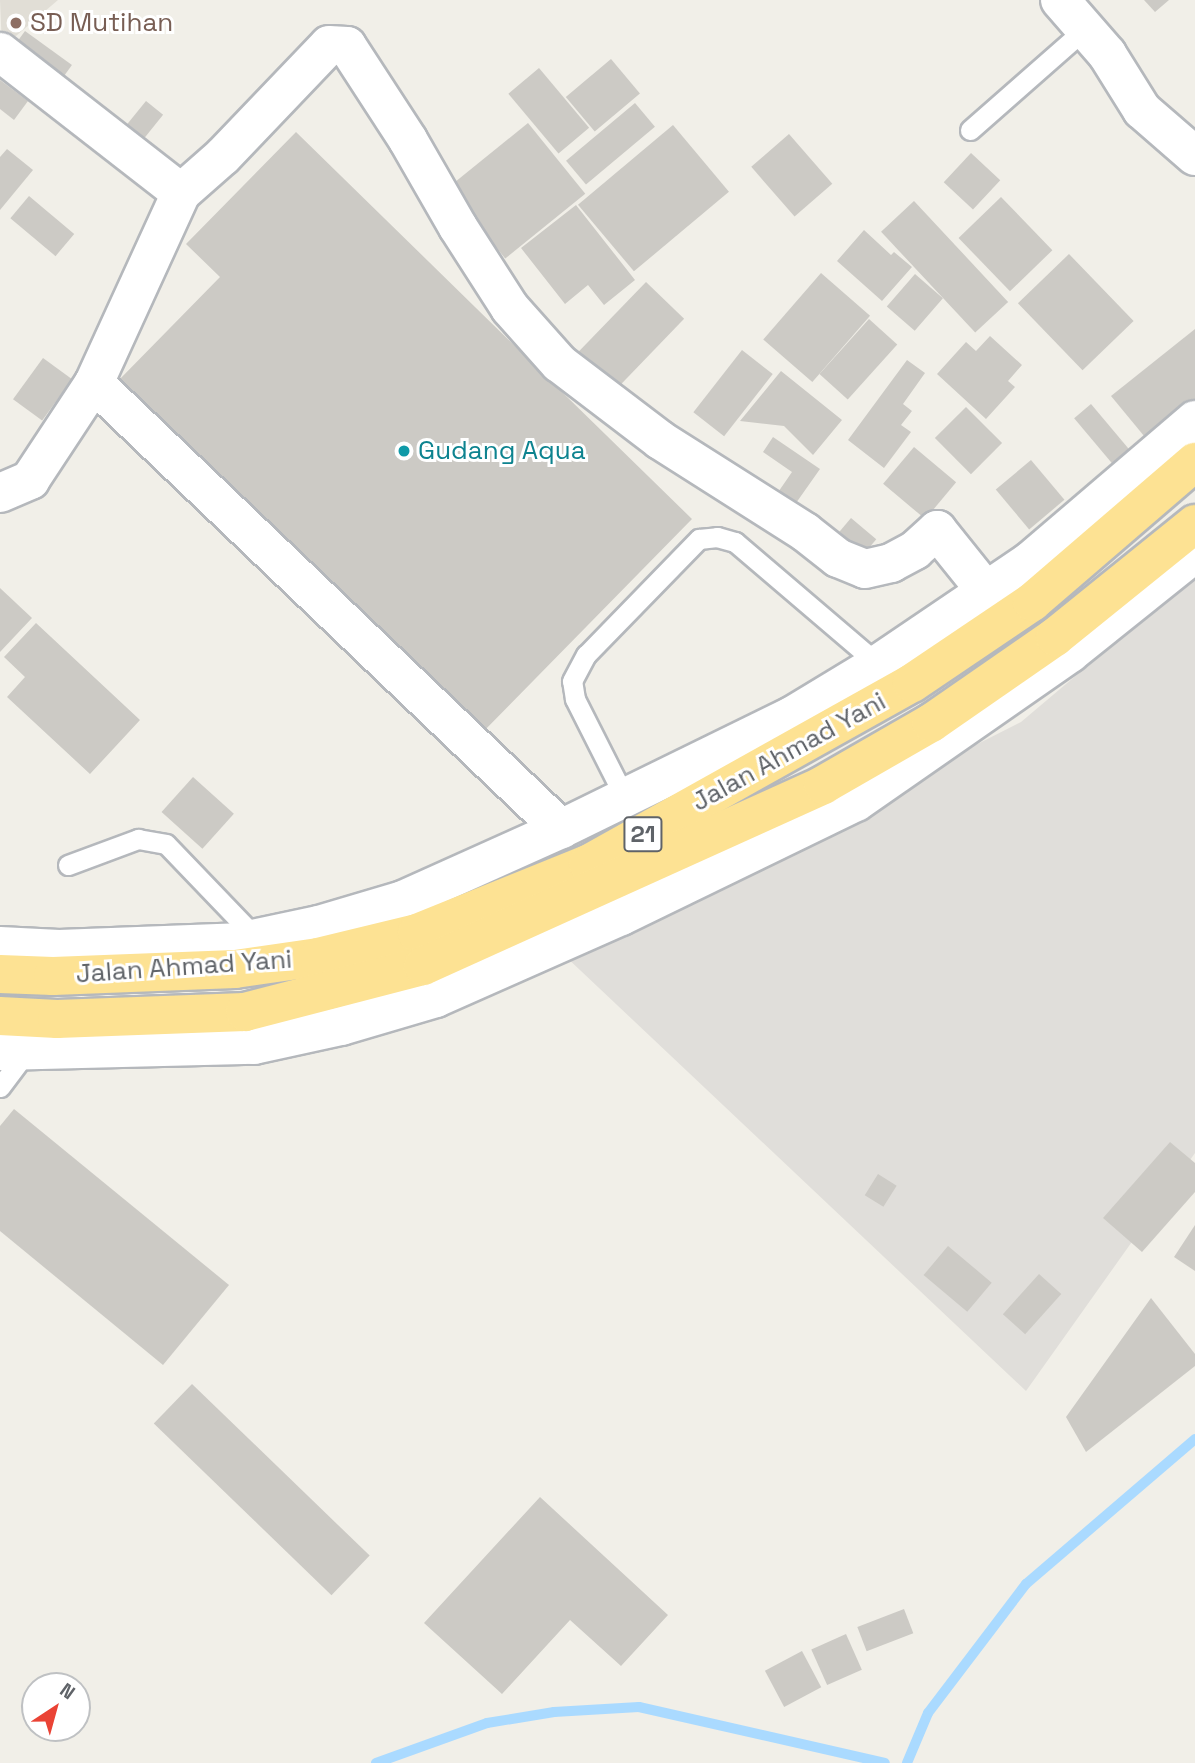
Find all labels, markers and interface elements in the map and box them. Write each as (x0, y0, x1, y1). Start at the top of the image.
place label: SD Mutihan (30, 7, 173, 39)
marker: SD Mutihan (8, 15, 24, 31)
place label: Gudang Aqua (418, 435, 586, 467)
marker: Gudang Aqua (396, 443, 412, 459)
street label: Jalan Ahmad Yani (686, 686, 892, 818)
road number: 21 (622, 814, 664, 854)
street label: Jalan Ahmad Yani (74, 944, 294, 990)
north arrow (21, 1672, 91, 1742)
text: N (55, 1677, 80, 1705)

